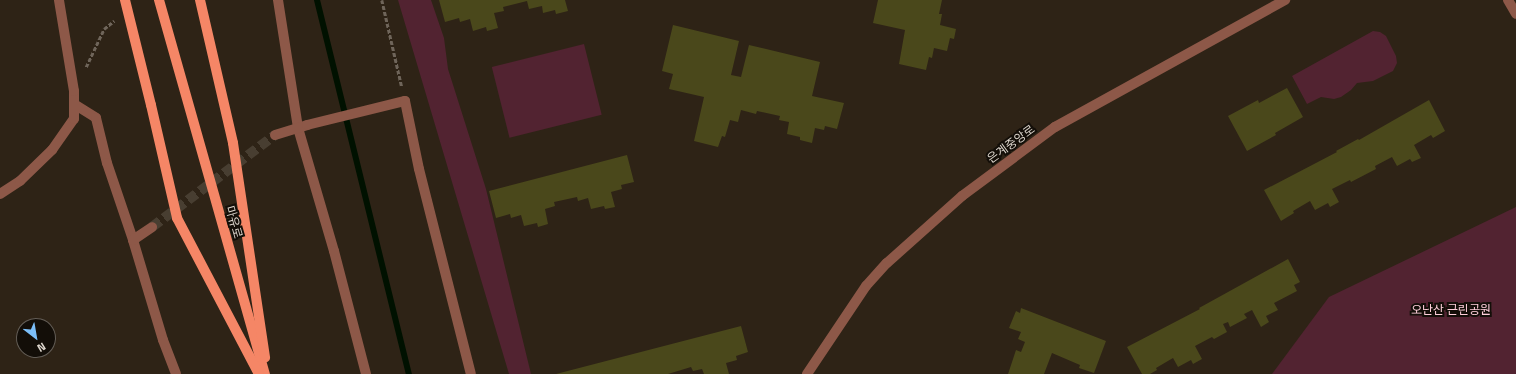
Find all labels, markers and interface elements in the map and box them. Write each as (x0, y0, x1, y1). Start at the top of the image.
street label: 은계중앙로 (984, 122, 1038, 166)
street label: 마유로 (223, 204, 245, 240)
park label: 오난산 근린공원 (1411, 303, 1491, 317)
north arrow (16, 318, 56, 358)
text: N (34, 339, 49, 356)

